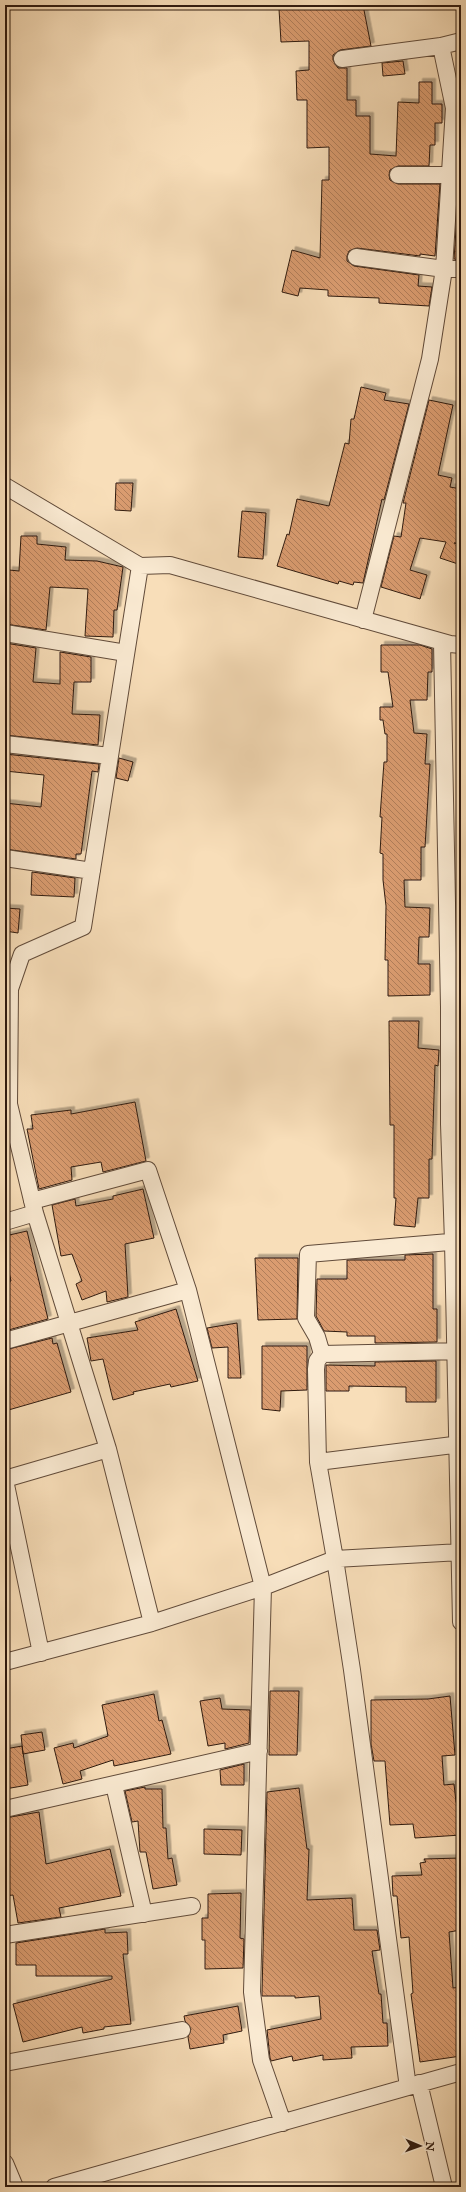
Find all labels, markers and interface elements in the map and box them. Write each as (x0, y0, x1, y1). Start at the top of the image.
north arrow (400, 2126, 440, 2166)
text: N (422, 2140, 436, 2152)

